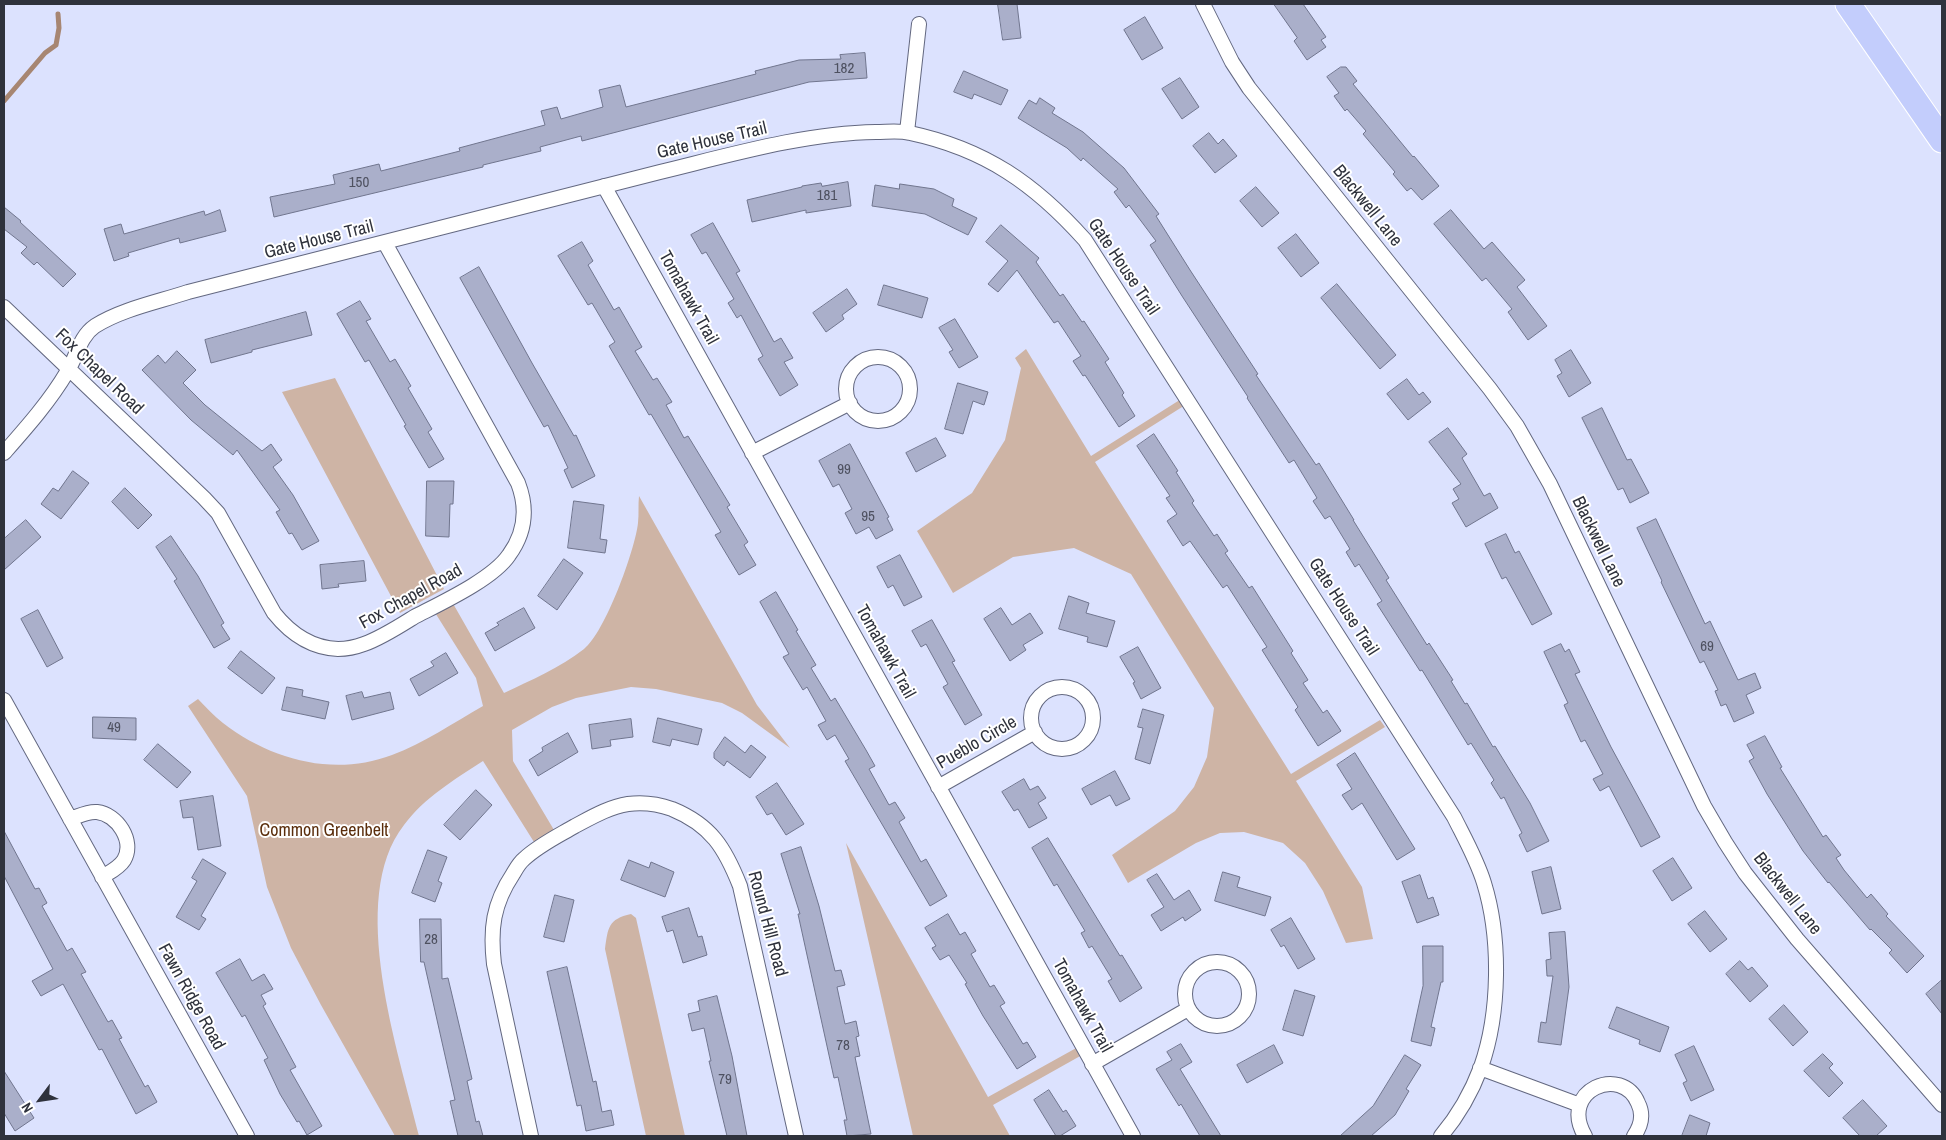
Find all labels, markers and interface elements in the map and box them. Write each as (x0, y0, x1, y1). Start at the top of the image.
house number: 182 (834, 60, 854, 78)
street label: Gate House Trail (655, 118, 769, 164)
street label: Blackwell Lane (1328, 161, 1406, 251)
house number: 150 (349, 174, 369, 192)
house number: 181 (817, 187, 837, 205)
street label: Gate House Trail (1083, 215, 1163, 319)
street label: Gate House Trail (262, 216, 376, 264)
street label: Tomahawk Trail (653, 247, 723, 349)
street label: Fox Chapel Road (50, 325, 148, 419)
house number: 99 (837, 461, 851, 479)
street label: Blackwell Lane (1567, 493, 1629, 591)
house number: 95 (861, 508, 875, 526)
street label: Gate House Trail (1303, 554, 1383, 660)
street label: Fox Chapel Road (356, 560, 466, 634)
street label: Tomahawk Trail (850, 601, 920, 703)
house number: 69 (1700, 638, 1714, 656)
street label: Pueblo Circle (933, 711, 1021, 775)
house number: 49 (107, 719, 121, 737)
park label: Common Greenbelt (260, 820, 388, 842)
street label: Blackwell Lane (1748, 849, 1826, 939)
street label: Round Hill Road (743, 869, 791, 979)
house number: 28 (424, 931, 438, 949)
street label: Fawn Ridge Road (153, 940, 229, 1054)
street label: Tomahawk Trail (1047, 955, 1117, 1057)
house number: 78 (836, 1037, 850, 1055)
house number: 79 (718, 1071, 732, 1089)
north arrow (15, 1075, 65, 1125)
text: N (17, 1100, 37, 1116)

